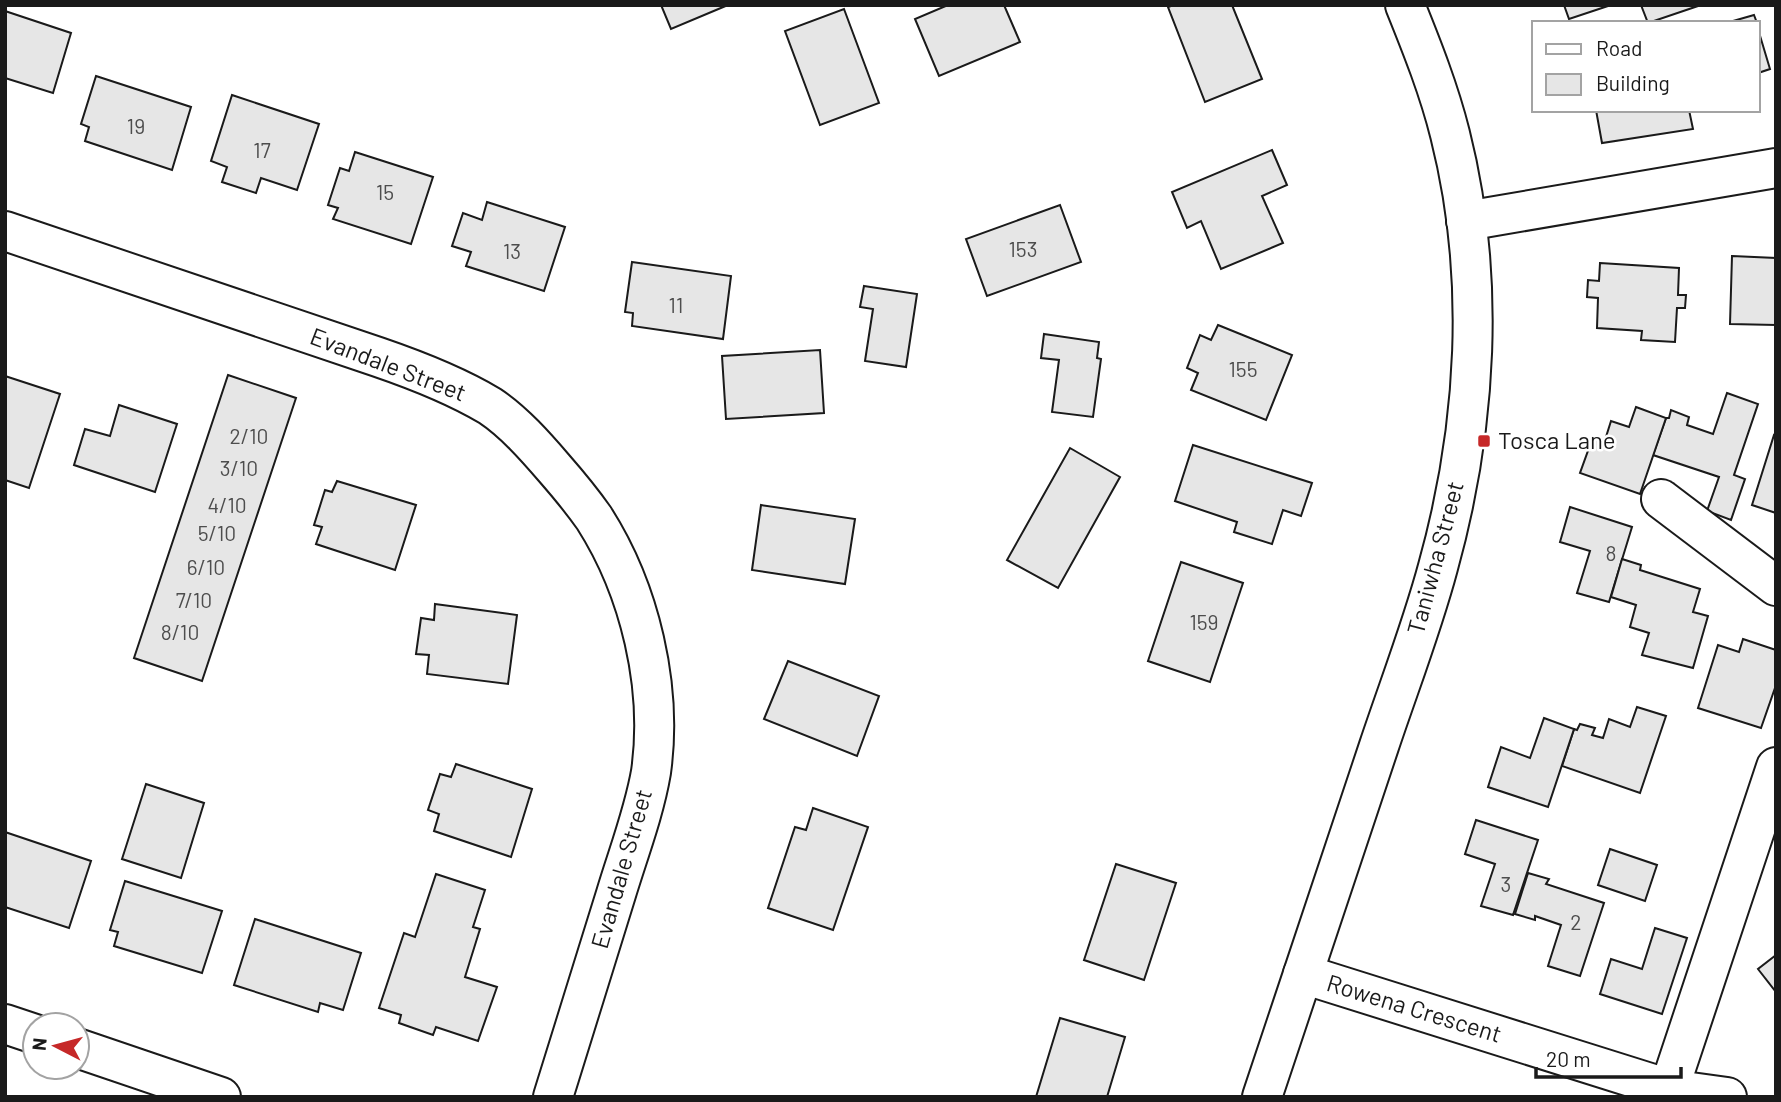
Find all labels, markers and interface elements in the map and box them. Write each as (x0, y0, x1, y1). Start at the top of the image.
legend (1532, 21, 1760, 112)
text: Road (1596, 35, 1642, 60)
text: Building (1596, 70, 1670, 95)
house number: 19 (127, 113, 145, 138)
house number: 17 (253, 137, 271, 162)
house number: 15 (376, 179, 394, 204)
house number: 153 (1009, 236, 1037, 261)
house number: 13 (503, 238, 521, 263)
house number: 11 (669, 292, 683, 317)
street label: Evandale Street (306, 321, 471, 407)
house number: 155 (1229, 356, 1257, 381)
house number: 2/10 (230, 423, 268, 448)
place label: Tosca Lane (1498, 425, 1616, 454)
marker: Tosca Lane (1476, 433, 1492, 449)
house number: 3/10 (220, 455, 258, 480)
street label: Taniwha Street (1400, 478, 1469, 637)
house number: 4/10 (207, 492, 247, 517)
house number: 5/10 (198, 520, 236, 545)
house number: 8 (1606, 540, 1616, 565)
house number: 6/10 (187, 554, 225, 579)
house number: 7/10 (176, 587, 212, 612)
house number: 159 (1189, 609, 1219, 634)
house number: 8/10 (161, 619, 199, 644)
street label: Evandale Street (584, 785, 657, 952)
house number: 3 (1501, 871, 1511, 896)
house number: 2 (1570, 909, 1582, 934)
street label: Rowena Crescent (1324, 967, 1505, 1048)
north arrow (21, 1011, 91, 1081)
scale bar (1536, 1036, 1681, 1080)
text: N (26, 1037, 51, 1052)
text: 20 m (1546, 1046, 1591, 1071)

